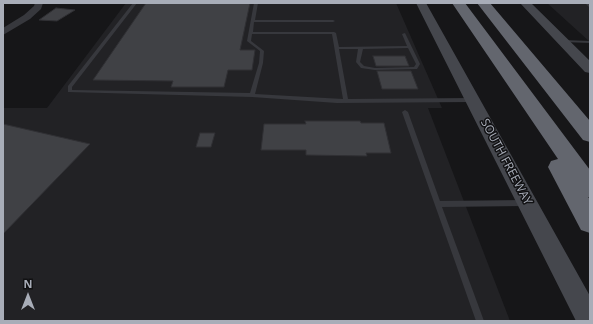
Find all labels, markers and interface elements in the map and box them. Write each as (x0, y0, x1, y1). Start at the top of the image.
street label: SOUTH FREEWAY (477, 116, 535, 208)
north arrow (8, 276, 48, 316)
text: N (24, 276, 32, 291)

